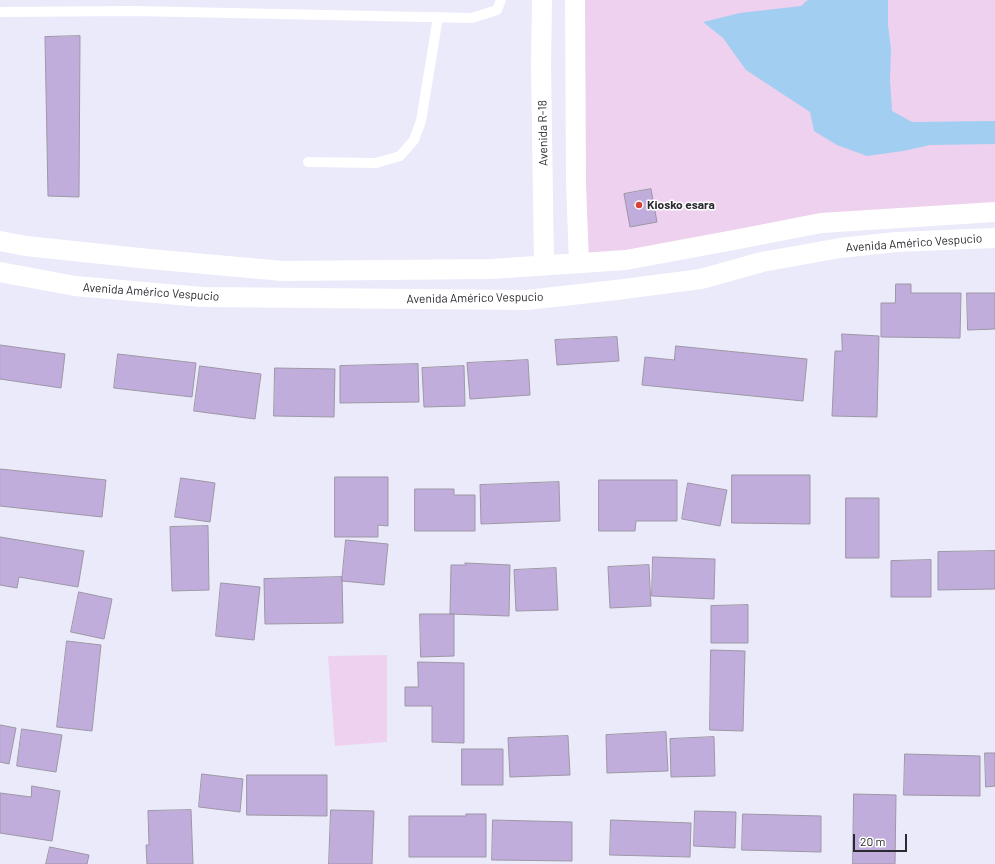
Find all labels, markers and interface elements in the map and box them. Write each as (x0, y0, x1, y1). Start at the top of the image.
street label: Avenida R-18 (535, 100, 551, 166)
place label: Kiosko esara (647, 198, 715, 212)
marker: Kiosko esara (634, 200, 644, 210)
street label: Avenida Américo Vespucio (845, 231, 983, 255)
street label: Avenida Américo Vespucio (82, 280, 220, 304)
street label: Avenida Américo Vespucio (406, 290, 544, 306)
scale bar (855, 826, 909, 852)
text: 20 m (860, 834, 886, 848)

